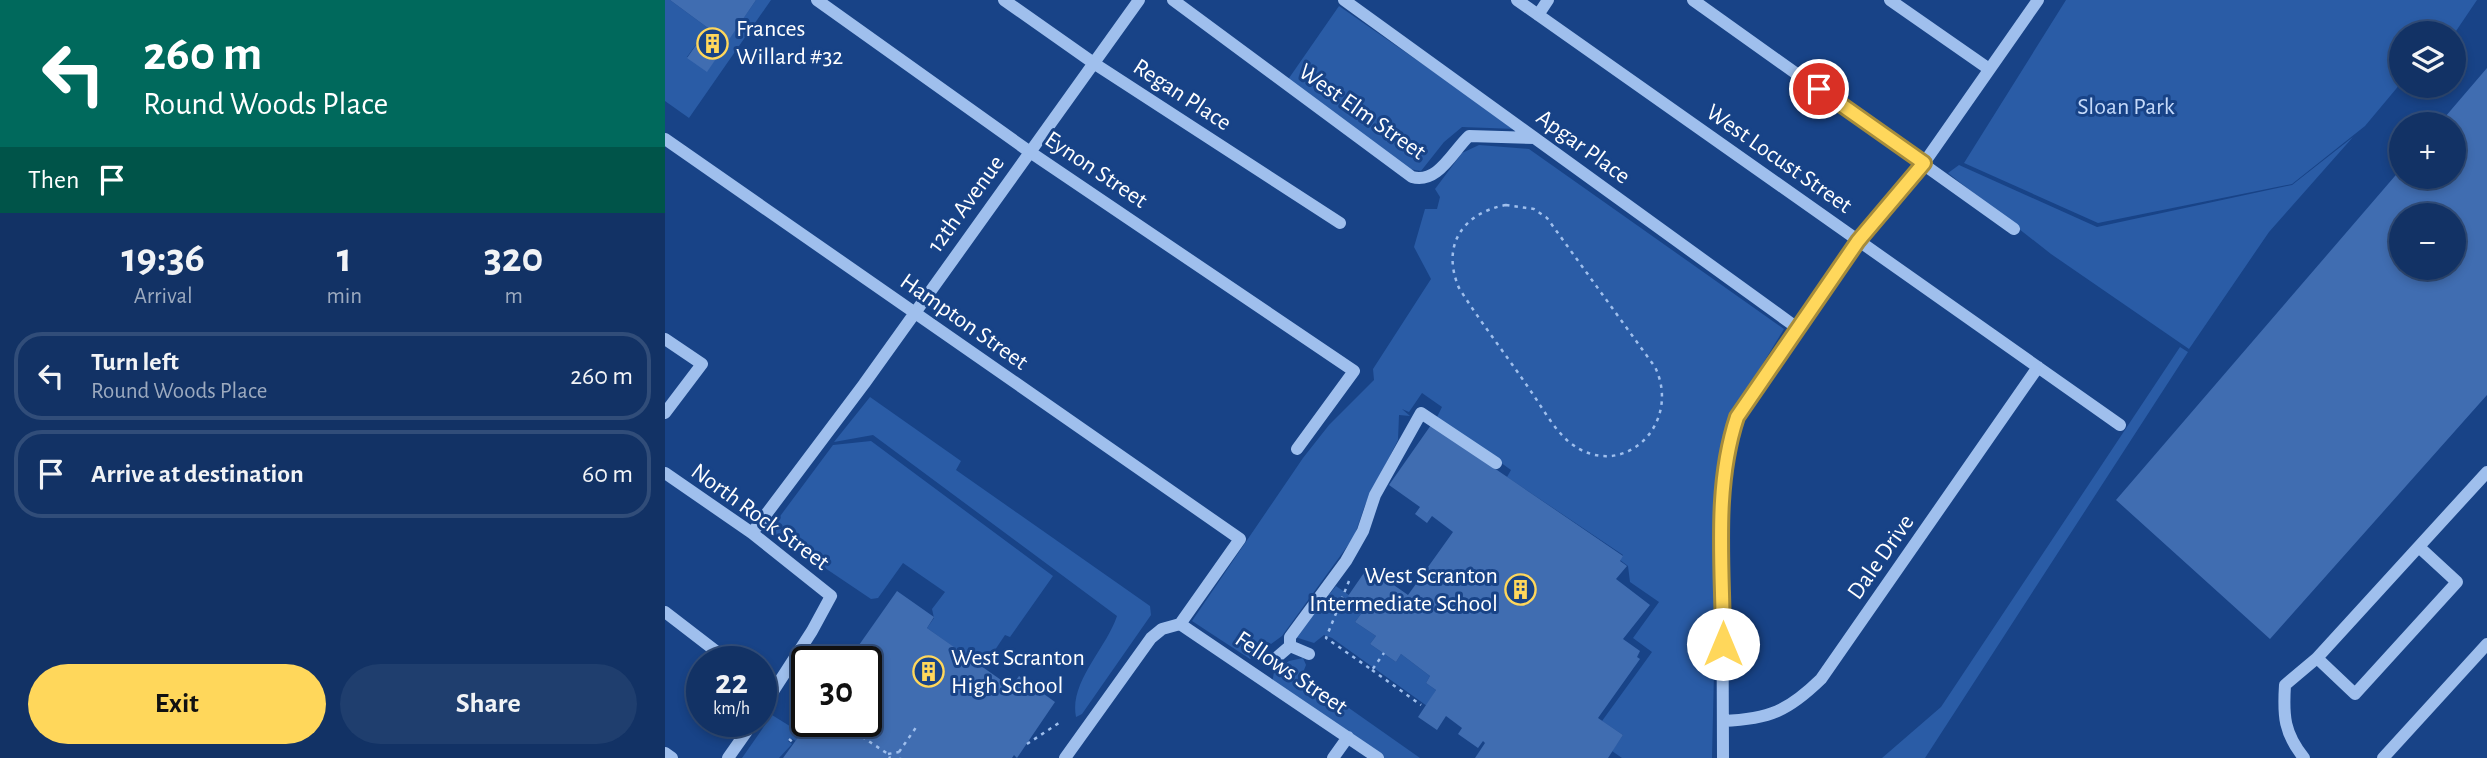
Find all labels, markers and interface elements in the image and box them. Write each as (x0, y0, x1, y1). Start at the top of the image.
place label: Frances Willard #32 (736, 17, 843, 69)
map controls (2389, 21, 2466, 280)
button: layers (2389, 21, 2466, 98)
building icon: Frances Willard #32 (696, 26, 730, 60)
icon: left (28, 28, 119, 119)
text: 260 m (143, 30, 262, 79)
street label: Regan Place (1129, 55, 1235, 135)
street label: West Elm Street (1294, 59, 1430, 165)
pin (1789, 59, 1849, 119)
icon: arrive (1800, 70, 1838, 108)
text: Round Woods Place (143, 88, 388, 120)
park label: Sloan Park (2077, 95, 2175, 119)
street label: West Locust Street (1702, 100, 1857, 218)
street label: Apgar Place (1532, 105, 1634, 189)
button: + (2389, 112, 2466, 189)
street label: Eynon Street (1040, 127, 1152, 213)
street label: 12th Avenue (923, 151, 1009, 257)
icon: arrive (93, 161, 131, 199)
text: Then (28, 167, 79, 193)
button: − (2389, 203, 2466, 280)
text: 19:36 (121, 237, 205, 279)
text: 1 (337, 237, 352, 279)
text: 320 (484, 237, 544, 279)
street label: Hampton Street (896, 269, 1033, 375)
text: Arrival (134, 285, 193, 308)
text: min (326, 285, 362, 308)
text: m (504, 285, 523, 308)
text: Turn left (91, 349, 179, 375)
icon: left (32, 357, 70, 395)
text: 260 m (570, 363, 633, 389)
text: Round Woods Place (91, 380, 267, 403)
icon: arrive (32, 455, 70, 493)
street label: North Rock Street (687, 459, 834, 575)
text: Arrive at destination (91, 461, 304, 487)
text: 60 m (582, 461, 633, 487)
street label: Dale Drive (1843, 510, 1919, 604)
place label: West Scranton Intermediate School (1309, 564, 1498, 616)
building icon: West Scranton Intermediate School (1504, 573, 1538, 607)
position arrow (1686, 607, 1760, 681)
street label: Fellows Street (1231, 627, 1352, 719)
speed limit sign: 30 (791, 646, 882, 737)
place label: West Scranton High School (951, 646, 1085, 698)
building icon: West Scranton High School (911, 655, 945, 689)
button: Exit (28, 664, 326, 744)
button: Share (340, 664, 637, 744)
text: 22 (715, 665, 748, 700)
text: km/h (713, 700, 750, 718)

